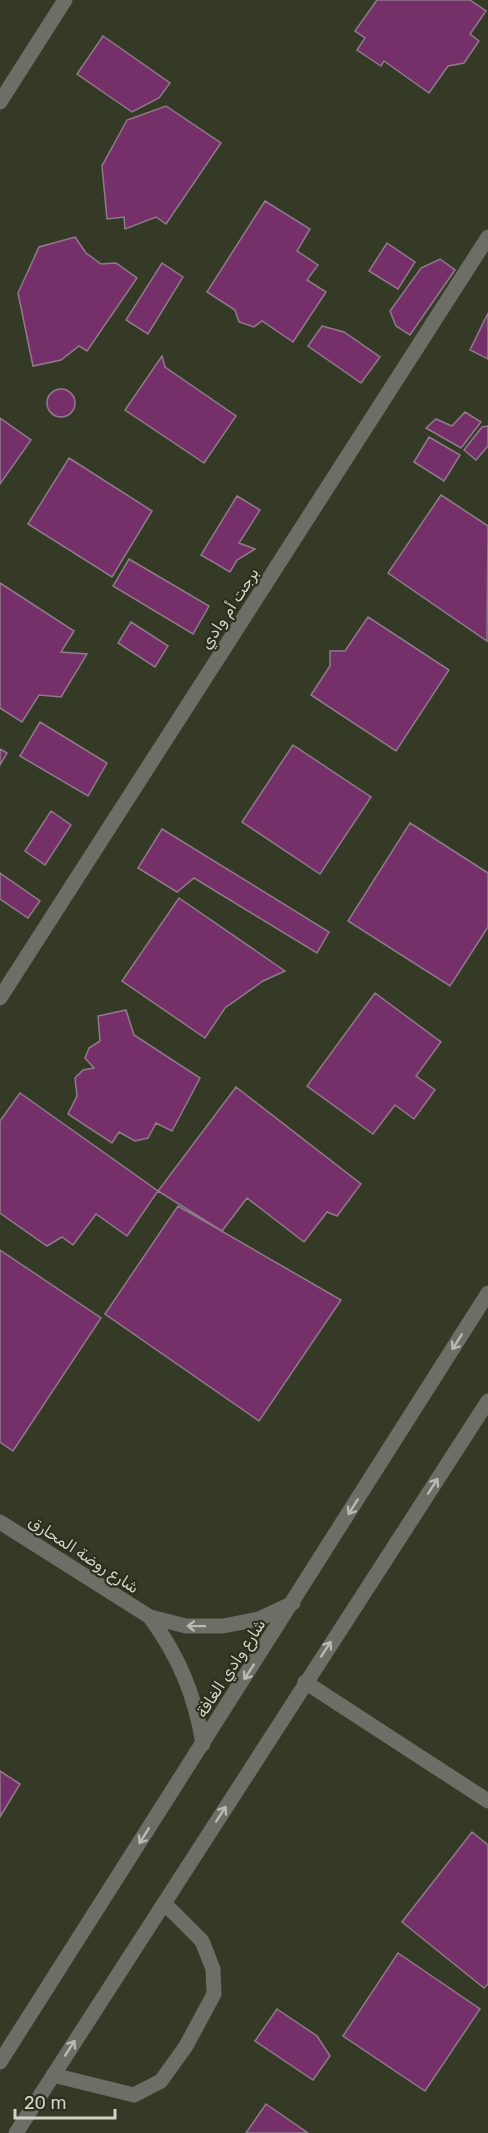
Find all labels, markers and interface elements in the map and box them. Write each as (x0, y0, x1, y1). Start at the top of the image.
street label: برجت أم وادي (196, 564, 264, 654)
one-way arrow (450, 1333, 462, 1350)
one-way arrow (427, 1478, 439, 1495)
one-way arrow (347, 1499, 359, 1515)
street label: شارع روضة المحارق (24, 1512, 143, 1599)
street label: شارع وادي الغافة (192, 1616, 271, 1722)
one-way arrow (187, 1620, 207, 1632)
one-way arrow (320, 1641, 333, 1658)
one-way arrow (242, 1663, 254, 1680)
one-way arrow (215, 1806, 227, 1822)
one-way arrow (137, 1828, 150, 1845)
one-way arrow (64, 2040, 77, 2057)
scale bar (15, 2082, 116, 2120)
text: 20 m (24, 2092, 66, 2114)

